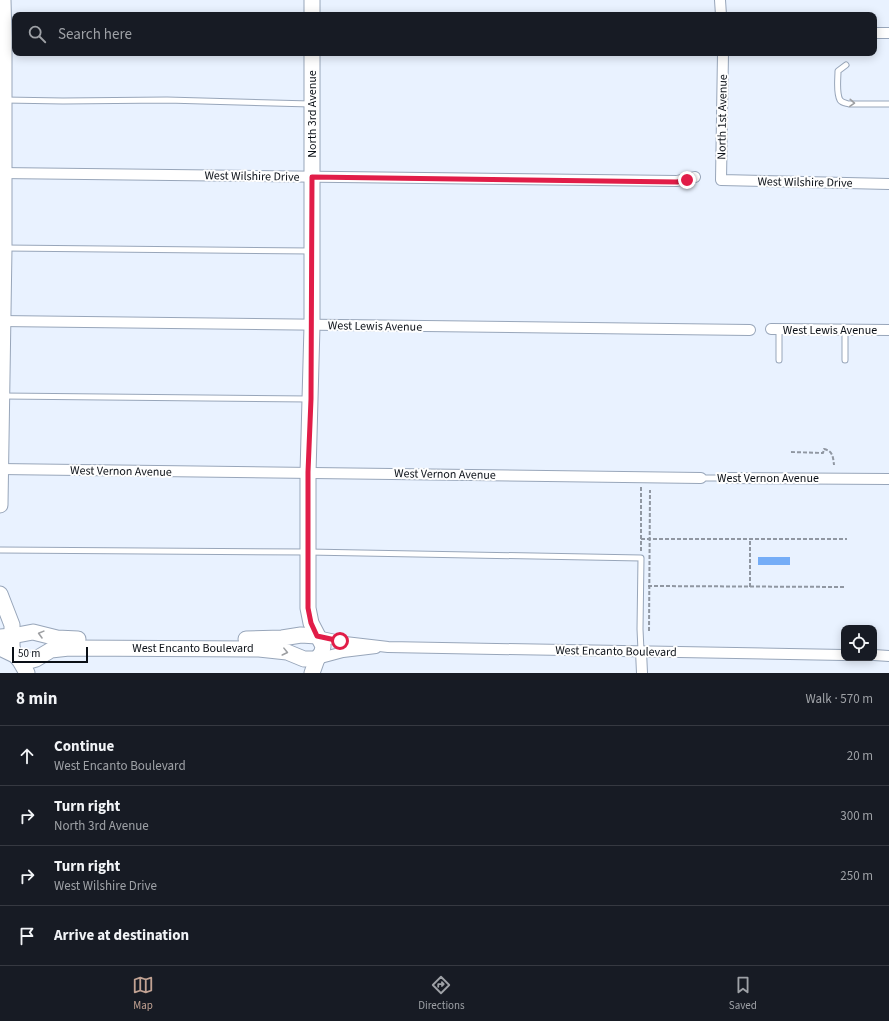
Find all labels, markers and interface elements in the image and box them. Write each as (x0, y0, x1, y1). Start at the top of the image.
search box (12, 12, 877, 56)
icon: search (26, 23, 48, 45)
text: Search here (58, 24, 132, 45)
street label: North 3rd Avenue (304, 70, 321, 158)
street label: North 1st Avenue (713, 74, 732, 160)
one-way arrow (849, 99, 856, 108)
street label: West Wilshire Drive (204, 167, 300, 186)
route end (678, 171, 696, 189)
street label: West Wilshire Drive (757, 173, 853, 192)
street label: West Lewis Avenue (328, 317, 422, 336)
street label: West Lewis Avenue (783, 322, 877, 339)
street label: West Vernon Avenue (70, 462, 172, 481)
street label: West Vernon Avenue (394, 465, 496, 484)
street label: West Vernon Avenue (717, 470, 819, 487)
map controls (841, 625, 877, 661)
button: locate (841, 625, 877, 661)
one-way arrow (38, 630, 45, 639)
route start (331, 632, 349, 650)
street label: West Encanto Boulevard (132, 640, 254, 657)
street label: West Encanto Boulevard (555, 642, 677, 661)
scale bar (12, 645, 88, 664)
text: 50 m (18, 646, 40, 661)
one-way arrow (282, 647, 288, 655)
text: 8 min (16, 687, 57, 711)
text: Walk · 570 m (805, 690, 873, 708)
text: Continue (54, 736, 114, 757)
icon: ahead (16, 745, 38, 767)
text: 20 m (847, 747, 873, 765)
text: West Encanto Boulevard (54, 757, 186, 775)
text: Turn right (54, 796, 120, 817)
icon: right (16, 805, 38, 827)
text: 300 m (840, 807, 873, 825)
text: North 3rd Avenue (54, 817, 149, 835)
text: Turn right (54, 856, 120, 877)
icon: right (16, 865, 38, 887)
text: 250 m (840, 867, 873, 885)
text: West Wilshire Drive (54, 877, 157, 895)
icon: arrive (16, 925, 38, 947)
text: Arrive at destination (54, 925, 189, 946)
tab: Map (132, 974, 154, 1013)
tab: Directions (418, 974, 465, 1013)
tab: Saved (729, 974, 757, 1013)

